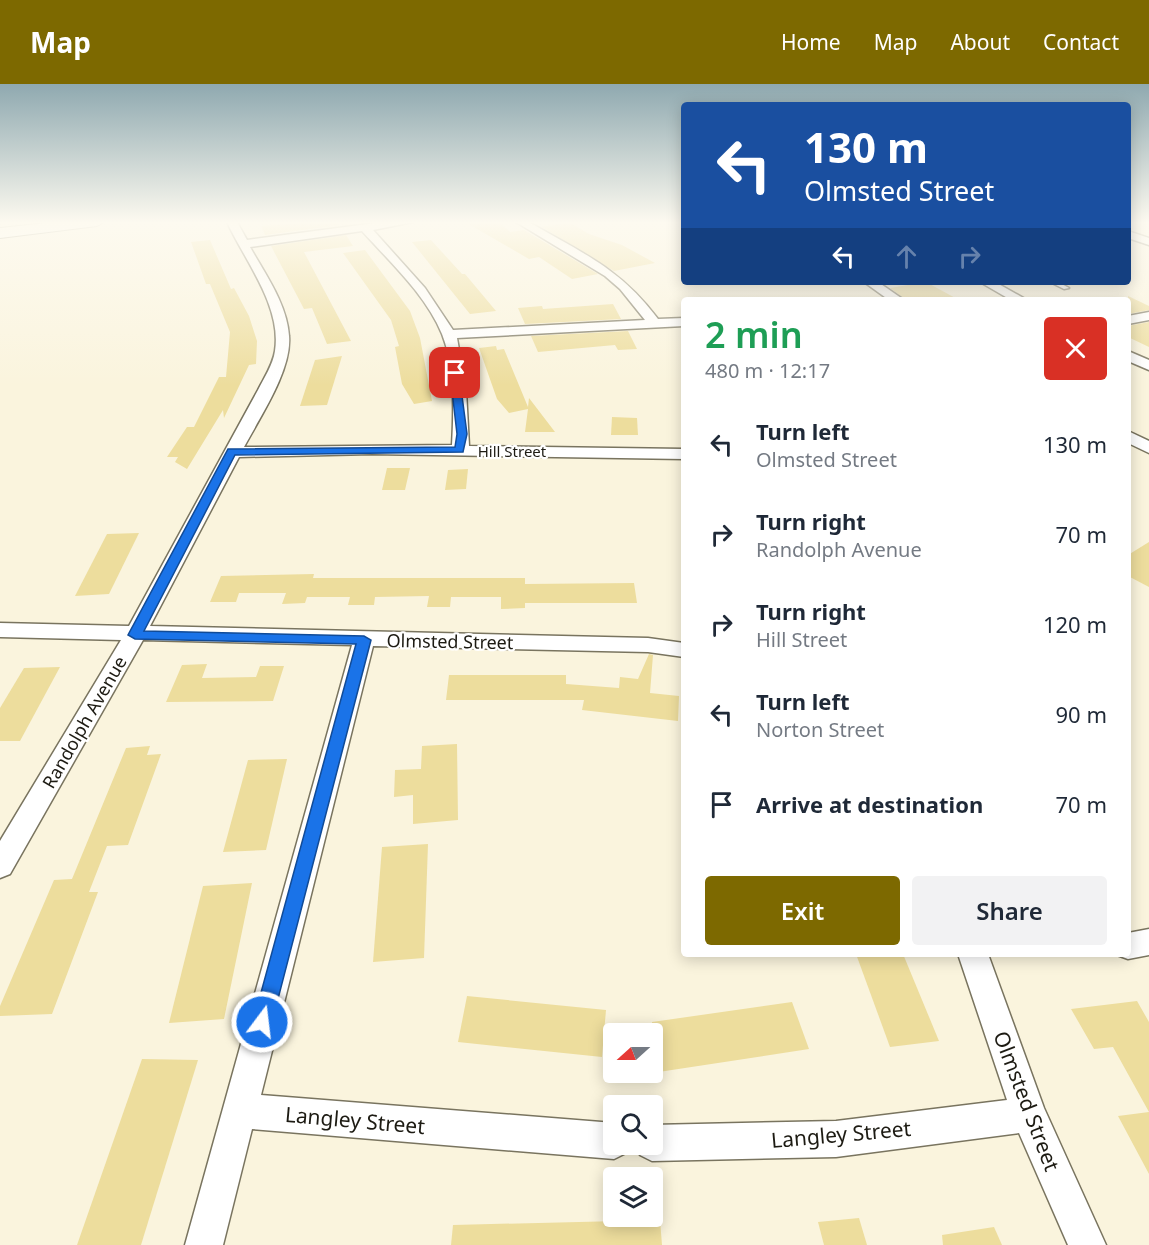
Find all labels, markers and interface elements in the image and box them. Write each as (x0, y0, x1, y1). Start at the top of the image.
text: Map (30, 23, 91, 61)
text: Home (781, 28, 841, 56)
text: Map (874, 28, 917, 56)
text: About (950, 28, 1010, 56)
text: Contact (1043, 28, 1119, 56)
text: 130 m (804, 118, 928, 175)
icon: left (705, 126, 783, 204)
text: Olmsted Street (804, 172, 994, 209)
icon: left (827, 240, 860, 273)
icon: ahead (890, 240, 923, 273)
icon: right (953, 240, 986, 273)
text: 2 min (705, 310, 803, 359)
button: close (1044, 317, 1107, 380)
pin (429, 347, 480, 398)
icon: arrive (438, 356, 471, 389)
text: 480 m · 12:17 (705, 357, 830, 384)
text: Turn left (756, 416, 850, 446)
icon: left (705, 428, 738, 461)
text: 130 m (1043, 429, 1107, 459)
street label: Hill Street (478, 441, 547, 461)
text: Olmsted Street (756, 446, 897, 473)
text: Turn right (756, 506, 866, 536)
icon: right (705, 518, 738, 551)
text: 70 m (1056, 519, 1107, 549)
text: Randolph Avenue (756, 536, 922, 563)
text: Turn right (756, 596, 866, 626)
icon: right (705, 608, 738, 641)
text: 120 m (1043, 609, 1107, 639)
text: Hill Street (756, 626, 847, 653)
street label: Olmsted Street (386, 628, 514, 654)
street label: Randolph Avenue (36, 651, 132, 793)
text: Turn left (756, 686, 850, 716)
icon: left (705, 698, 738, 731)
text: 90 m (1056, 699, 1107, 729)
text: Norton Street (756, 716, 884, 743)
icon: arrive (705, 788, 738, 821)
text: Arrive at destination (756, 789, 983, 819)
text: 70 m (1056, 789, 1107, 819)
button: Exit (705, 876, 900, 945)
button: Share (912, 876, 1107, 945)
position arrow (230, 990, 294, 1054)
north arrow (603, 1023, 663, 1083)
map controls (603, 1023, 663, 1227)
street label: Olmsted Street (987, 1027, 1067, 1175)
button: search (603, 1095, 663, 1155)
street label: Langley Street (284, 1100, 427, 1140)
street label: Langley Street (770, 1114, 913, 1154)
button: layers (603, 1167, 663, 1227)

